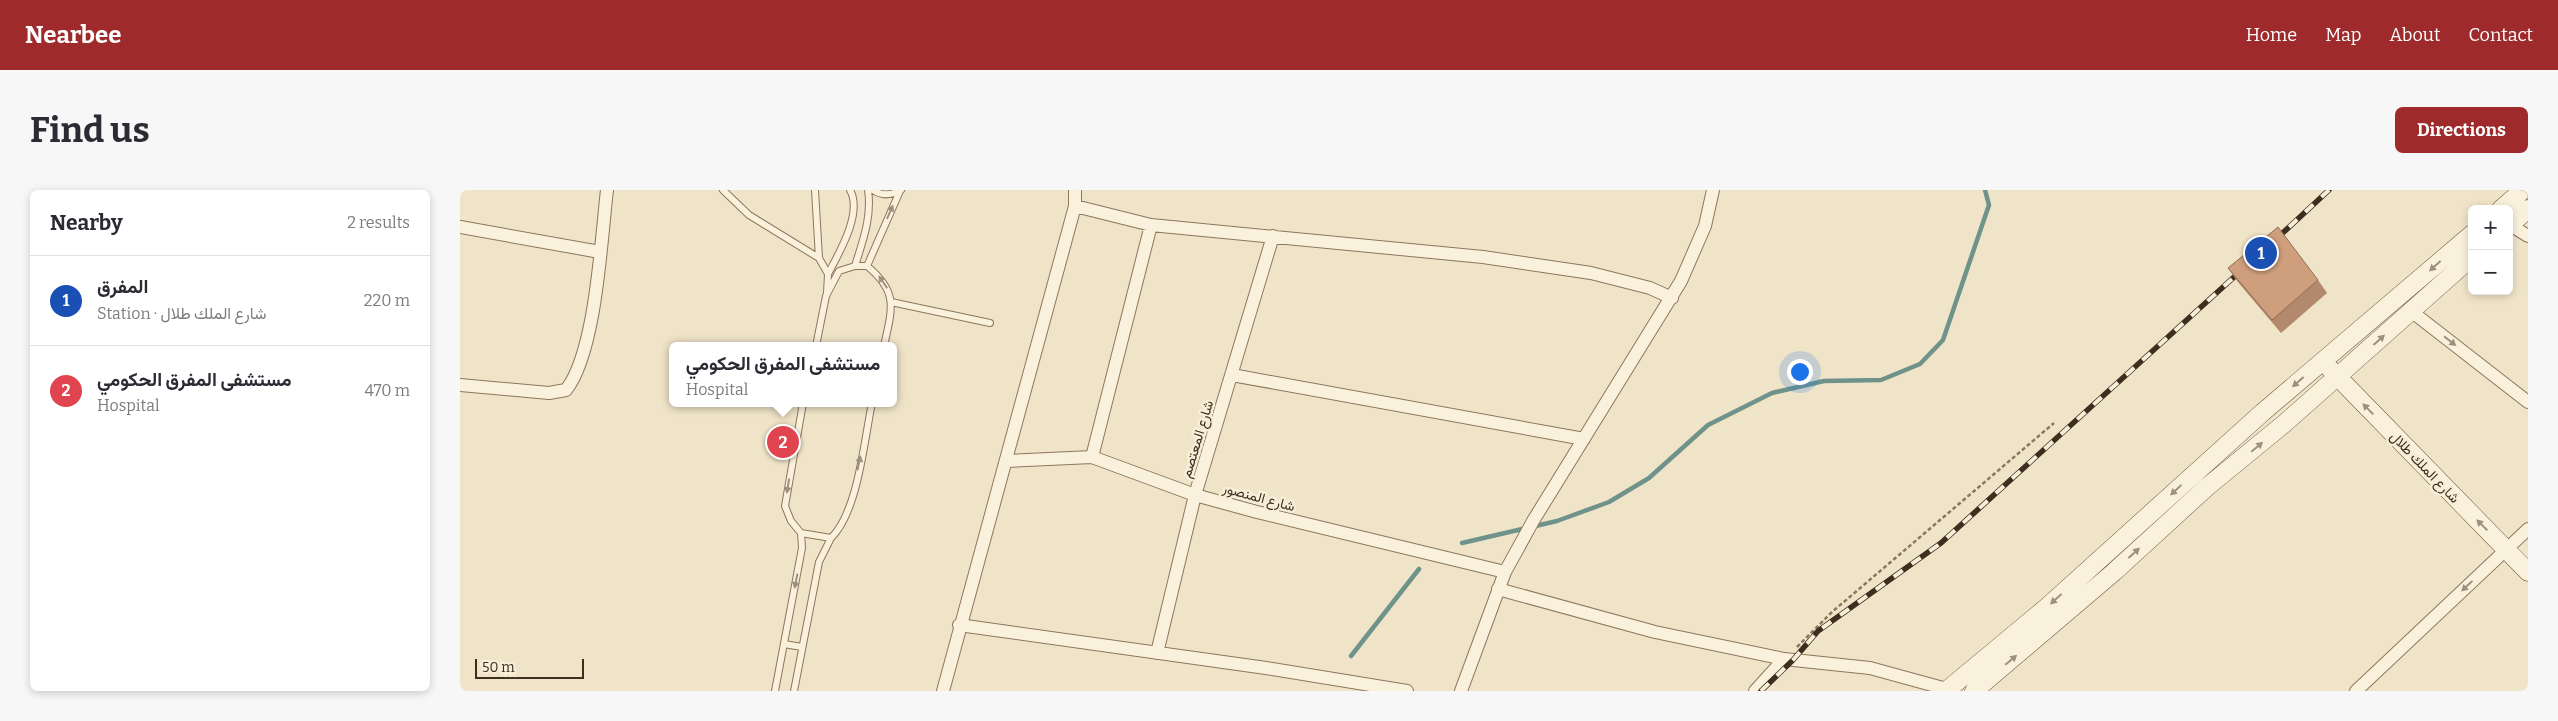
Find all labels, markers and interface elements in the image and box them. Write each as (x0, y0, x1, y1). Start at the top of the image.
text: Nearbee (25, 21, 121, 49)
text: Home (2246, 24, 2297, 46)
text: Map (2325, 24, 2361, 46)
text: About (2389, 24, 2440, 46)
text: Contact (2468, 24, 2533, 46)
button: Directions (2395, 107, 2528, 153)
text: Find us (30, 109, 150, 151)
one-way arrow (886, 205, 894, 219)
map controls (2468, 205, 2513, 295)
button: + (2468, 205, 2513, 250)
text: Nearby (50, 210, 123, 236)
text: 2 results (347, 213, 410, 232)
pin: 1 (2245, 234, 2277, 272)
button: − (2468, 250, 2513, 295)
one-way arrow (2430, 260, 2442, 272)
text: المفرق (97, 275, 149, 298)
one-way arrow (878, 275, 888, 289)
text: 1 (63, 291, 69, 310)
text: 220 m (364, 291, 410, 310)
text: Station · شارع الملك طلال (97, 304, 266, 323)
one-way arrow (2372, 334, 2384, 346)
one-way arrow (2443, 335, 2456, 346)
popup (669, 342, 897, 407)
text: مستشفى المفرق الحكومي (686, 352, 880, 375)
your location (1787, 359, 1813, 385)
text: مستشفى المفرق الحكومي (97, 368, 292, 391)
one-way arrow (2292, 377, 2305, 388)
text: Hospital (686, 380, 748, 399)
text: 2 (61, 381, 71, 400)
text: 470 m (364, 381, 410, 400)
text: Hospital (97, 396, 160, 415)
street label: شارع المعتصم (1178, 398, 1219, 481)
one-way arrow (2362, 403, 2374, 415)
pin: 2 (767, 423, 799, 461)
street label: شارع الملك طلال (2385, 428, 2463, 508)
one-way arrow (2250, 442, 2263, 453)
one-way arrow (855, 456, 863, 471)
one-way arrow (783, 478, 791, 494)
street label: شارع المنصور (1219, 479, 1297, 517)
one-way arrow (2171, 484, 2183, 496)
one-way arrow (2476, 519, 2488, 531)
one-way arrow (2128, 547, 2140, 559)
one-way arrow (791, 573, 799, 589)
one-way arrow (2461, 580, 2473, 592)
one-way arrow (2050, 593, 2062, 605)
one-way arrow (2005, 654, 2018, 665)
scale bar (475, 656, 584, 679)
text: 50 m (482, 659, 515, 676)

